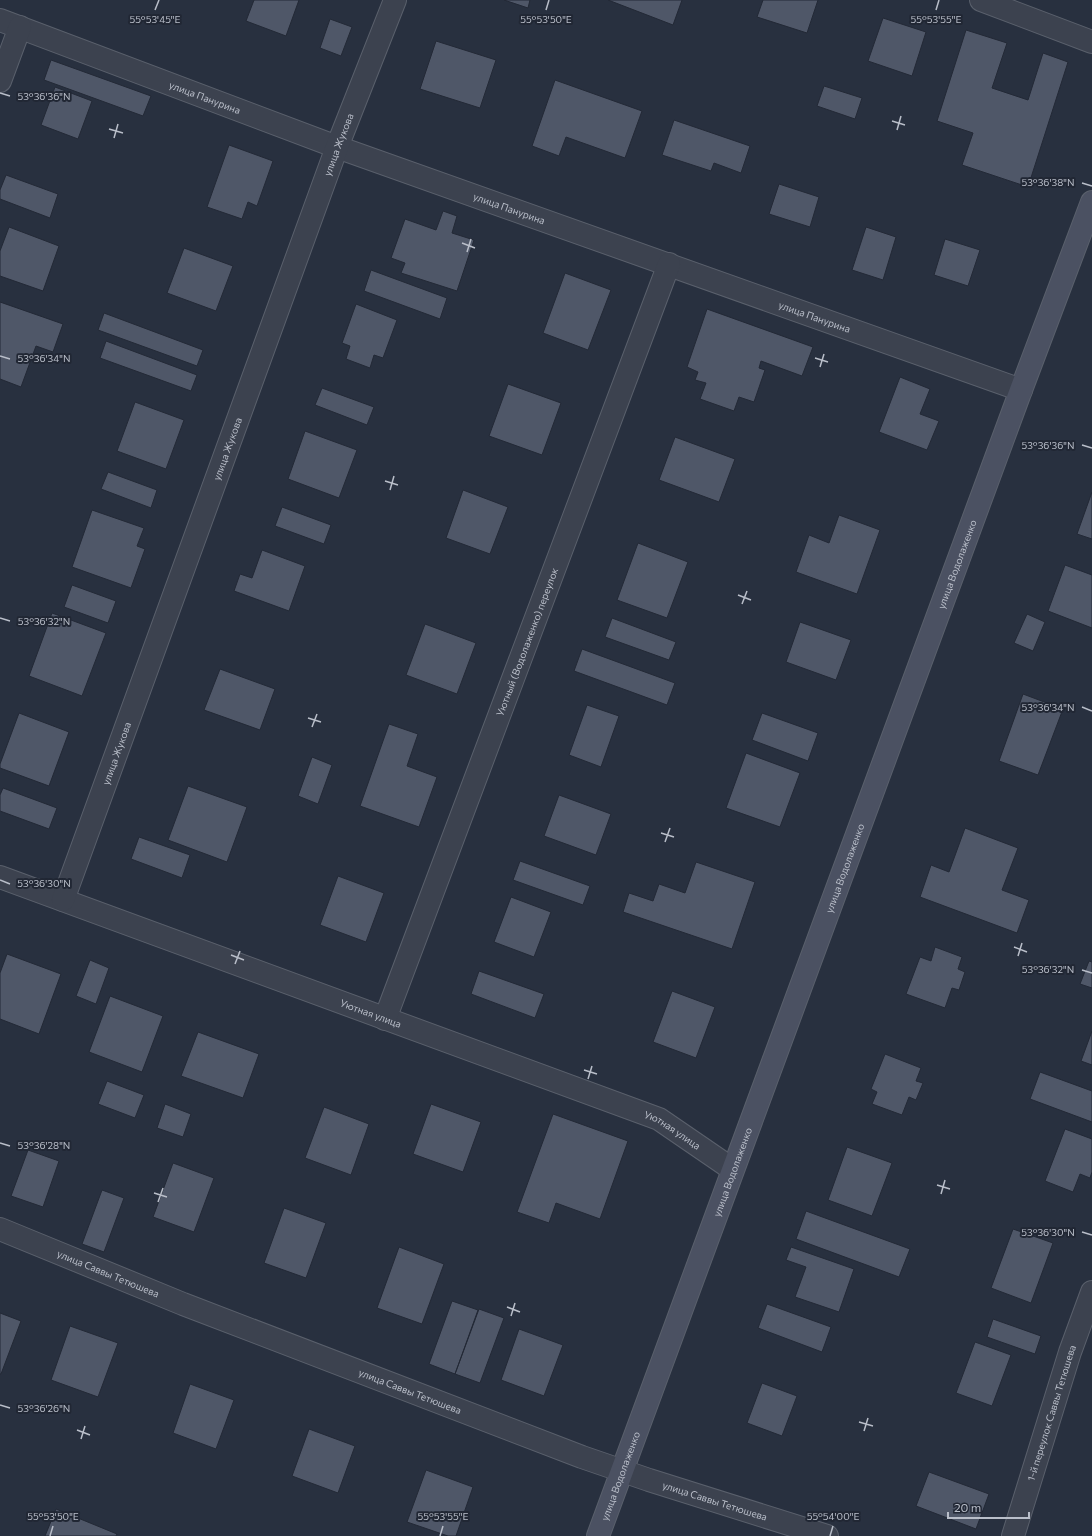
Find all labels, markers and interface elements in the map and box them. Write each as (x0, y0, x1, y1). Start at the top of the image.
text: 55°53'45"E (129, 13, 181, 25)
text: 55°53'50"E (520, 13, 572, 25)
text: 55°53'55"E (911, 13, 961, 25)
street label: улица Панурина (168, 78, 242, 116)
text: 53°36'36"N (18, 90, 70, 102)
street label: улица Жукова (321, 112, 356, 178)
text: 53°36'38"N (1022, 176, 1074, 188)
street label: улица Панурина (472, 190, 547, 226)
street label: улица Панурина (777, 298, 852, 335)
text: 53°36'34"N (18, 352, 70, 364)
street label: улица Жукова (210, 416, 244, 482)
text: 53°36'36"N (1022, 439, 1074, 451)
street label: улица Водолаженко (935, 518, 979, 610)
street label: Уютный (Водолаженко) переулок (493, 565, 560, 718)
text: 53°36'32"N (18, 615, 70, 627)
text: 53°36'34"N (1022, 701, 1074, 713)
street label: улица Жукова (99, 720, 133, 787)
street label: улица Водолаженко (823, 822, 866, 914)
text: 53°36'30"N (17, 877, 71, 889)
text: 53°36'32"N (1022, 963, 1074, 975)
street label: Уютная улица (338, 996, 403, 1030)
street label: Уютная улица (643, 1108, 703, 1152)
street label: улица Водолаженко (710, 1126, 754, 1218)
text: 53°36'28"N (18, 1139, 70, 1151)
text: 53°36'30"N (1021, 1226, 1075, 1238)
street label: улица Саввы Тетюшева (56, 1247, 161, 1300)
street label: 1-й переулок Саввы Тетюшева (1024, 1343, 1078, 1482)
street label: улица Саввы Тетюшева (357, 1366, 463, 1416)
text: 53°36'26"N (18, 1402, 70, 1414)
street label: улица Водолаженко (598, 1430, 642, 1522)
street label: улица Саввы Тетюшева (661, 1479, 769, 1523)
scale bar (948, 1494, 1029, 1520)
text: 20 m (954, 1500, 981, 1514)
text: 55°53'50"E (27, 1510, 79, 1522)
text: 55°53'55"E (418, 1510, 468, 1522)
text: 55°54'00"E (807, 1510, 859, 1522)

